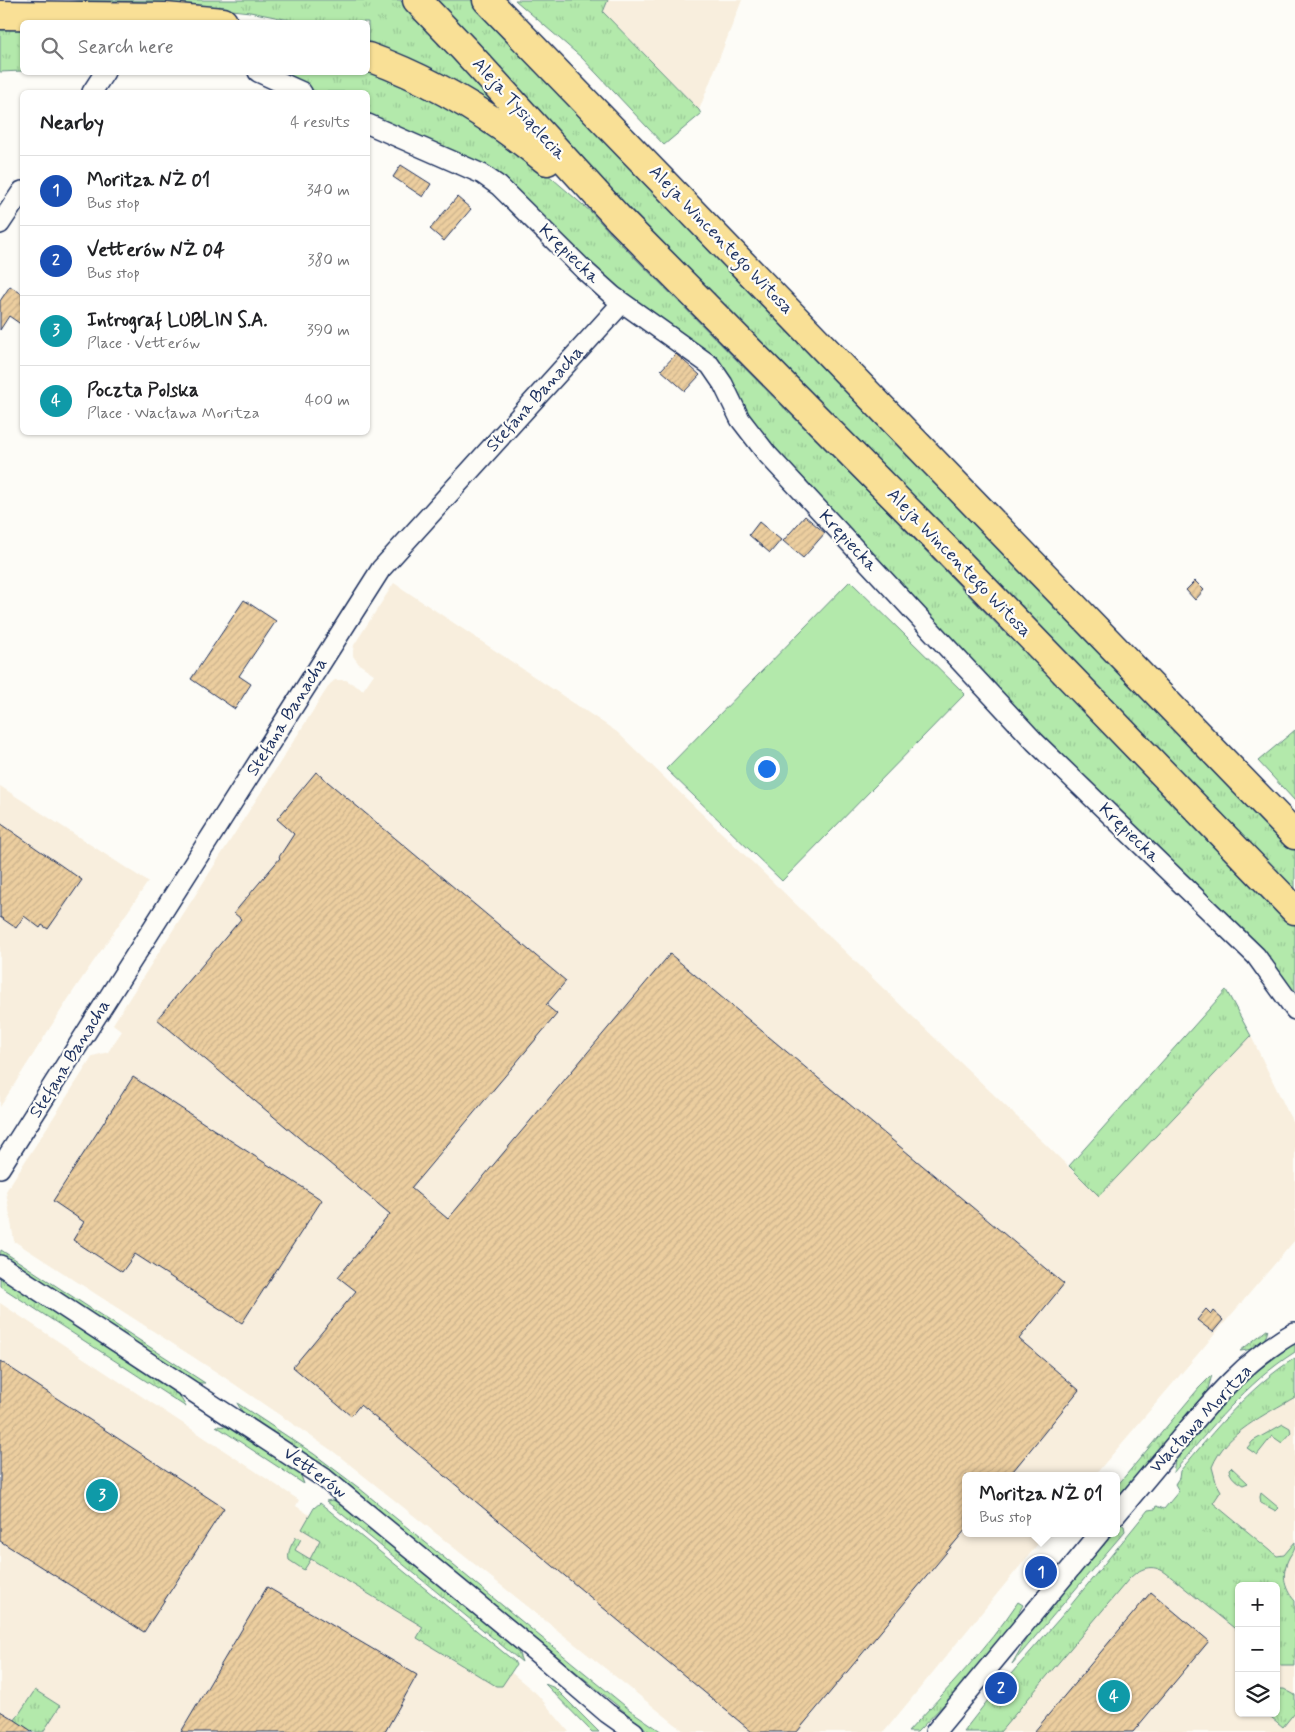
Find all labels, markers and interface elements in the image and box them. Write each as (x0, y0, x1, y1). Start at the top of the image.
search box (20, 20, 370, 75)
icon: search (38, 34, 66, 62)
text: Search here (78, 35, 174, 60)
street label: Aleja Tysiąclecia (467, 53, 572, 165)
text: Nearby (40, 109, 104, 137)
text: 4 results (290, 112, 350, 133)
street label: Aleja Wincentego Witosa (642, 160, 799, 321)
text: Moritza NŻ 01 (87, 168, 210, 193)
text: 1 (52, 180, 60, 201)
text: 340 m (306, 180, 350, 201)
text: Bus stop (87, 193, 140, 214)
street label: Krępiecka (533, 219, 605, 289)
text: Vetterów NŻ 04 (87, 238, 225, 263)
text: 2 (52, 250, 60, 271)
text: 380 m (307, 250, 350, 271)
text: Bus stop (87, 263, 140, 284)
text: Intrograf LUBLIN S.A. (87, 308, 267, 333)
text: 3 (52, 320, 60, 341)
text: 390 m (307, 320, 350, 341)
text: Place · Vetterów (87, 333, 200, 354)
street label: Stefana Banacha (481, 341, 589, 457)
text: Poczta Polska (87, 378, 199, 403)
text: 4 (51, 390, 61, 411)
text: 400 m (305, 390, 350, 411)
text: Place · Wacława Moritza (87, 403, 260, 424)
street label: Aleja Wincentego Witosa (880, 483, 1037, 644)
street label: Krępiecka (813, 505, 883, 577)
street label: Stefana Banacha (241, 653, 333, 781)
your location (754, 756, 780, 782)
street label: Krępiecka (1093, 798, 1165, 868)
street label: Stefana Banacha (24, 995, 116, 1123)
street label: Wacława Moritza (1144, 1359, 1258, 1479)
street label: Vetterów (278, 1442, 352, 1504)
popup (962, 1472, 1120, 1537)
pin: 3 (86, 1476, 118, 1514)
text: Moritza NŻ 01 (979, 1482, 1103, 1507)
text: Bus stop (979, 1507, 1032, 1528)
pin: 1 (1025, 1553, 1057, 1591)
map controls (1235, 1582, 1280, 1717)
button: + (1235, 1582, 1280, 1627)
button: − (1235, 1627, 1280, 1672)
pin: 2 (985, 1669, 1017, 1707)
button: layers (1235, 1672, 1280, 1717)
pin: 4 (1098, 1677, 1130, 1715)

